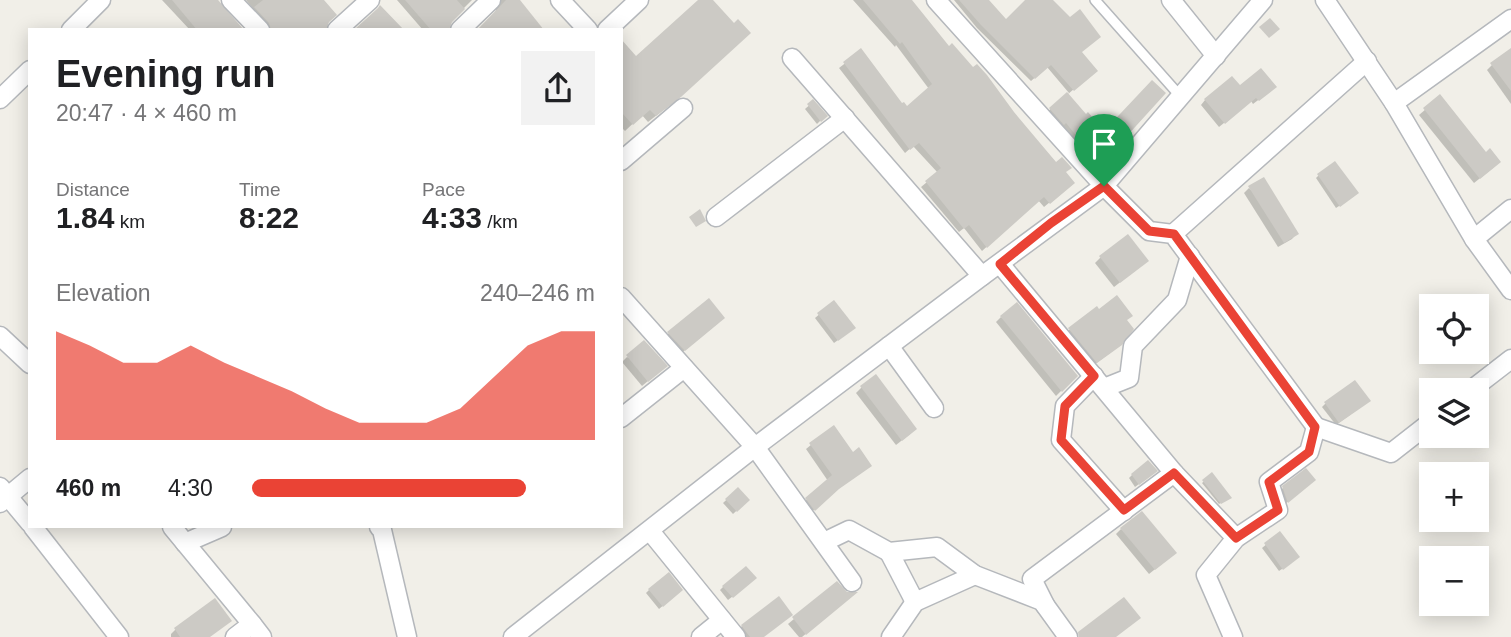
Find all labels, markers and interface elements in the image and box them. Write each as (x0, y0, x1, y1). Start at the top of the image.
button: share (521, 51, 595, 125)
text: Evening run (56, 53, 276, 95)
text: 20:47 · 4 × 460 m (56, 100, 237, 126)
pin (1074, 114, 1134, 186)
icon: arrive (1085, 125, 1123, 163)
text: Distance (56, 179, 130, 200)
text: Time (239, 179, 281, 200)
text: Pace (422, 179, 465, 200)
text: 1.84 (56, 201, 114, 234)
text: 8:22 (239, 201, 299, 234)
text: 4:33 (422, 201, 482, 234)
text: km (114, 211, 145, 232)
text: /km (482, 211, 518, 232)
text: Elevation (56, 280, 151, 306)
text: 240–246 m (480, 280, 595, 306)
map controls (1419, 294, 1489, 616)
button: locate (1419, 294, 1489, 364)
button: layers (1419, 378, 1489, 448)
button: + (1419, 462, 1489, 532)
text: 460 m (56, 475, 121, 501)
text: 4:30 (168, 475, 213, 501)
button: − (1419, 546, 1489, 616)

